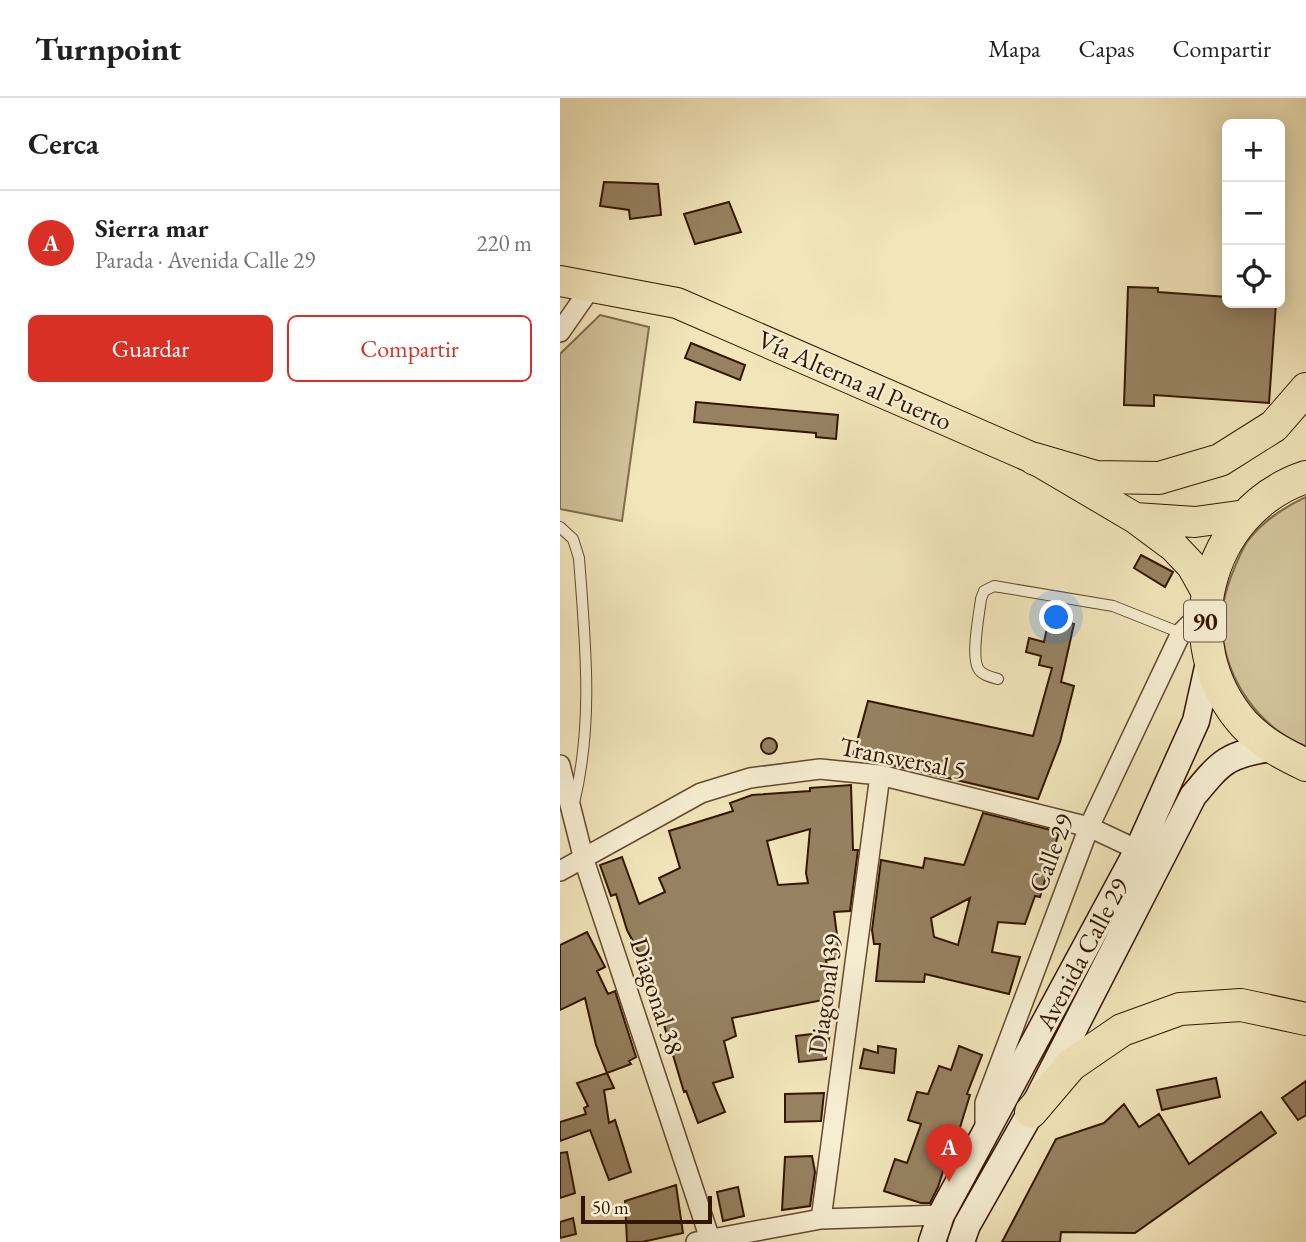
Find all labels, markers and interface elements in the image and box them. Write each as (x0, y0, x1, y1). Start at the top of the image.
text: Turnpoint (35, 27, 181, 70)
text: Mapa (988, 33, 1040, 64)
text: Capas (1078, 33, 1134, 64)
text: Compartir (1172, 33, 1271, 64)
map controls (1222, 119, 1285, 308)
button: + (1222, 119, 1285, 182)
text: Cerca (28, 124, 99, 163)
button: − (1222, 182, 1285, 245)
text: Sierra mar (95, 211, 209, 245)
text: A (43, 228, 59, 258)
text: 220 m (476, 228, 532, 258)
text: Parada · Avenida Calle 29 (95, 245, 315, 275)
button: locate (1222, 245, 1285, 308)
button: Guardar (28, 315, 273, 382)
button: Compartir (287, 315, 532, 382)
street label: Vía Alterna al Puerto (753, 322, 957, 438)
your location (1039, 600, 1073, 634)
road number: 90 (1184, 600, 1226, 642)
street label: Transversal 5 (837, 729, 969, 787)
street label: Calle 29 (1021, 808, 1082, 897)
street label: Avenida Calle 29 (1027, 872, 1137, 1037)
street label: Diagonal 39 (800, 931, 850, 1056)
street label: Diagonal 38 (622, 933, 692, 1059)
pin: A (926, 1124, 972, 1182)
scale bar (581, 1193, 712, 1225)
text: 50 m (592, 1195, 629, 1220)

